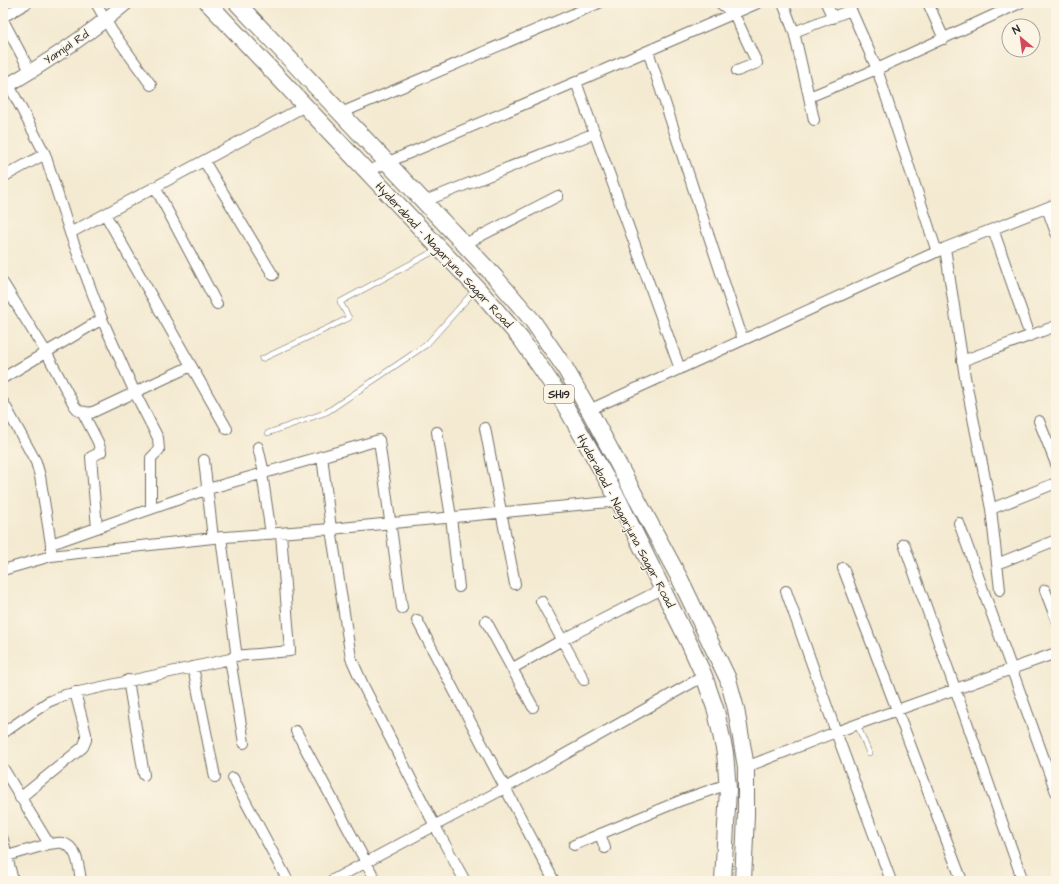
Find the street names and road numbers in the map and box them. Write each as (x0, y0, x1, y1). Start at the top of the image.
street label: Yamjal Rd (40, 26, 92, 69)
street label: Hyderabad - Nagarjuna Sagar Road (370, 178, 516, 333)
road number: SH19 (544, 385, 574, 403)
street label: Hyderabad - Nagarjuna Sagar Road (572, 431, 679, 611)

